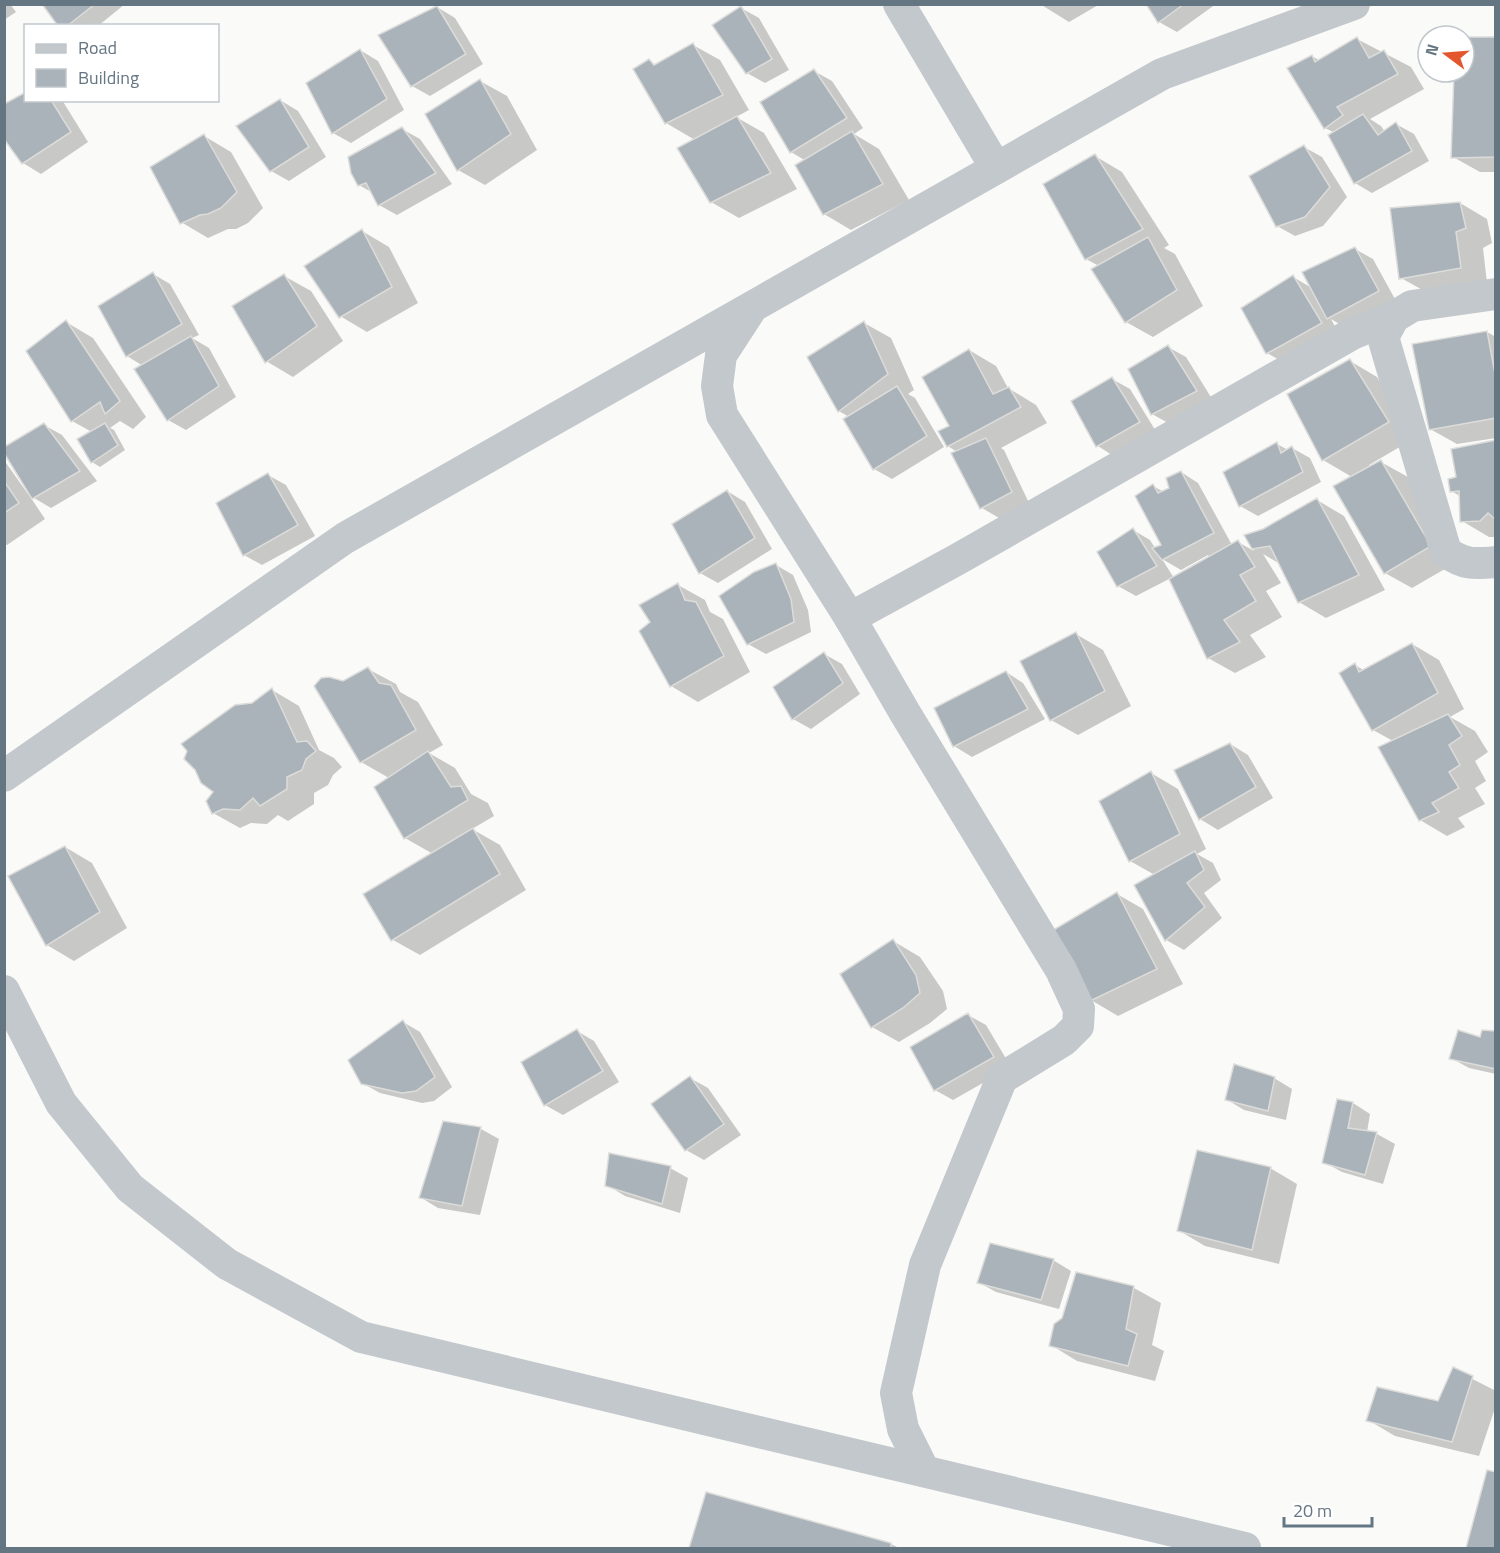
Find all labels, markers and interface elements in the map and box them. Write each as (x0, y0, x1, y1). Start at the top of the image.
legend (24, 24, 219, 102)
north arrow (1416, 24, 1476, 84)
text: Road (78, 34, 117, 61)
text: N (1419, 41, 1445, 59)
text: Building (78, 64, 139, 91)
scale bar (1284, 1490, 1372, 1528)
text: 20 m (1293, 1497, 1332, 1524)

